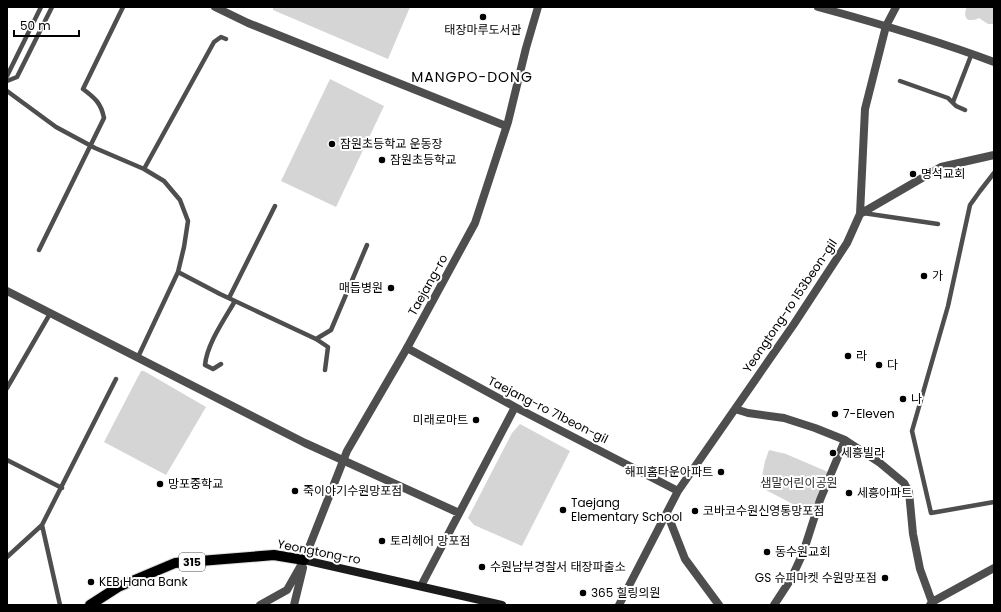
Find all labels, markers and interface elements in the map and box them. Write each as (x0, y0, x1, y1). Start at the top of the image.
scale bar (14, 12, 79, 38)
marker: 태장마루도서관 (478, 12, 488, 22)
text: 50 m (20, 17, 51, 34)
place label: 태장마루도서관 (444, 21, 522, 38)
district label: MANGPO-DONG (411, 67, 533, 87)
place label: 잠원초등학교 운동장 (340, 135, 443, 152)
marker: 잠원초등학교 운동장 (327, 139, 337, 149)
place label: 잠원초등학교 (390, 151, 456, 168)
marker: 잠원초등학교 (377, 155, 387, 165)
place label: 명석교회 (921, 165, 965, 182)
marker: 명석교회 (908, 169, 918, 179)
street label: Yeongtong-ro 153beon-gil (738, 236, 841, 376)
street label: Taejang-ro (404, 251, 452, 318)
place label: 가 (932, 267, 943, 284)
marker: 가 (919, 271, 929, 281)
place label: 매듭병원 (339, 279, 383, 296)
marker: 매듭병원 (386, 283, 396, 293)
place label: 라 (856, 347, 867, 364)
marker: 라 (843, 351, 853, 361)
place label: 다 (887, 356, 898, 373)
marker: 다 (874, 360, 884, 370)
street label: Taejang-ro 71beon-gil (485, 372, 611, 447)
place label: 나 (911, 390, 922, 407)
marker: 나 (898, 394, 908, 404)
place label: 7-Eleven (843, 405, 895, 422)
marker: 7-Eleven (830, 409, 840, 419)
place label: 미래로마트 (413, 411, 468, 428)
marker: 미래로마트 (471, 415, 481, 425)
place label: 세흥빌라 (841, 444, 885, 461)
marker: 세흥빌라 (828, 448, 838, 458)
place label: 해피홈타운아파트 (625, 463, 713, 480)
marker: 해피홈타운아파트 (716, 467, 726, 477)
park label: 샘말어린이공원 (760, 474, 838, 491)
place label: 망포중학교 (168, 475, 223, 492)
marker: 망포중학교 (155, 479, 165, 489)
place label: 죽이야기수원망포점 (303, 482, 402, 499)
place label: 세흥아파트 (857, 484, 912, 501)
marker: 죽이야기수원망포점 (290, 486, 300, 496)
marker: 세흥아파트 (844, 488, 854, 498)
place label: Taejang Elementary School (571, 494, 682, 525)
place label: 코바코수원신영통망포점 (703, 502, 824, 519)
marker: Taejang Elementary School (558, 505, 568, 515)
marker: 코바코수원신영통망포점 (690, 506, 700, 516)
place label: 토리헤어 망포점 (390, 532, 471, 549)
street label: Yeongtong-ro (276, 535, 363, 568)
marker: 토리헤어 망포점 (377, 536, 387, 546)
place label: 동수원교회 (775, 543, 830, 560)
marker: 동수원교회 (762, 547, 772, 557)
road number: 315 (179, 553, 205, 571)
place label: 수원남부경찰서 태장파출소 (490, 558, 626, 575)
marker: 수원남부경찰서 태장파출소 (477, 562, 487, 572)
place label: GS 슈퍼마켓 수원망포점 (755, 569, 877, 586)
place label: KEB Hana Bank (99, 573, 188, 590)
marker: GS 슈퍼마켓 수원망포점 (880, 573, 890, 583)
marker: KEB Hana Bank (86, 577, 96, 587)
place label: 365 힐링의원 (591, 584, 661, 601)
marker: 365 힐링의원 (578, 588, 588, 598)

